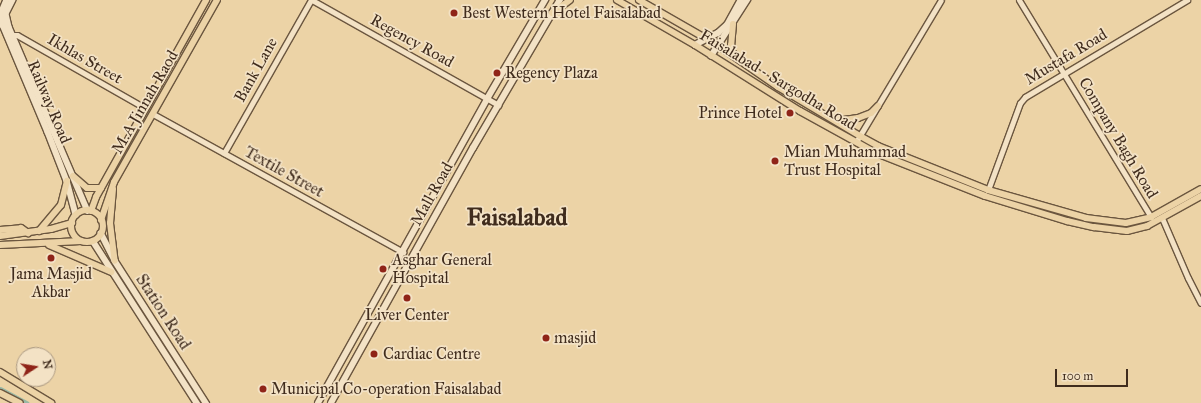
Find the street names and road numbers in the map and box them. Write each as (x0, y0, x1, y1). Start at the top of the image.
street label: Regency Road (367, 10, 457, 72)
street label: Faisalabad - Sargodha Road (696, 25, 860, 135)
street label: Mustafa Road (1021, 25, 1111, 89)
street label: Ikhlas Street (44, 30, 126, 88)
street label: Bank Lane (230, 34, 282, 106)
street label: M.A Jinnah Raod (108, 47, 182, 157)
street label: Railway Road (23, 57, 75, 147)
street label: Company Bagh Road (1074, 74, 1162, 202)
street label: Textile Street (241, 142, 327, 202)
street label: Mall Road (407, 159, 457, 229)
street label: Station Road (132, 271, 194, 353)

